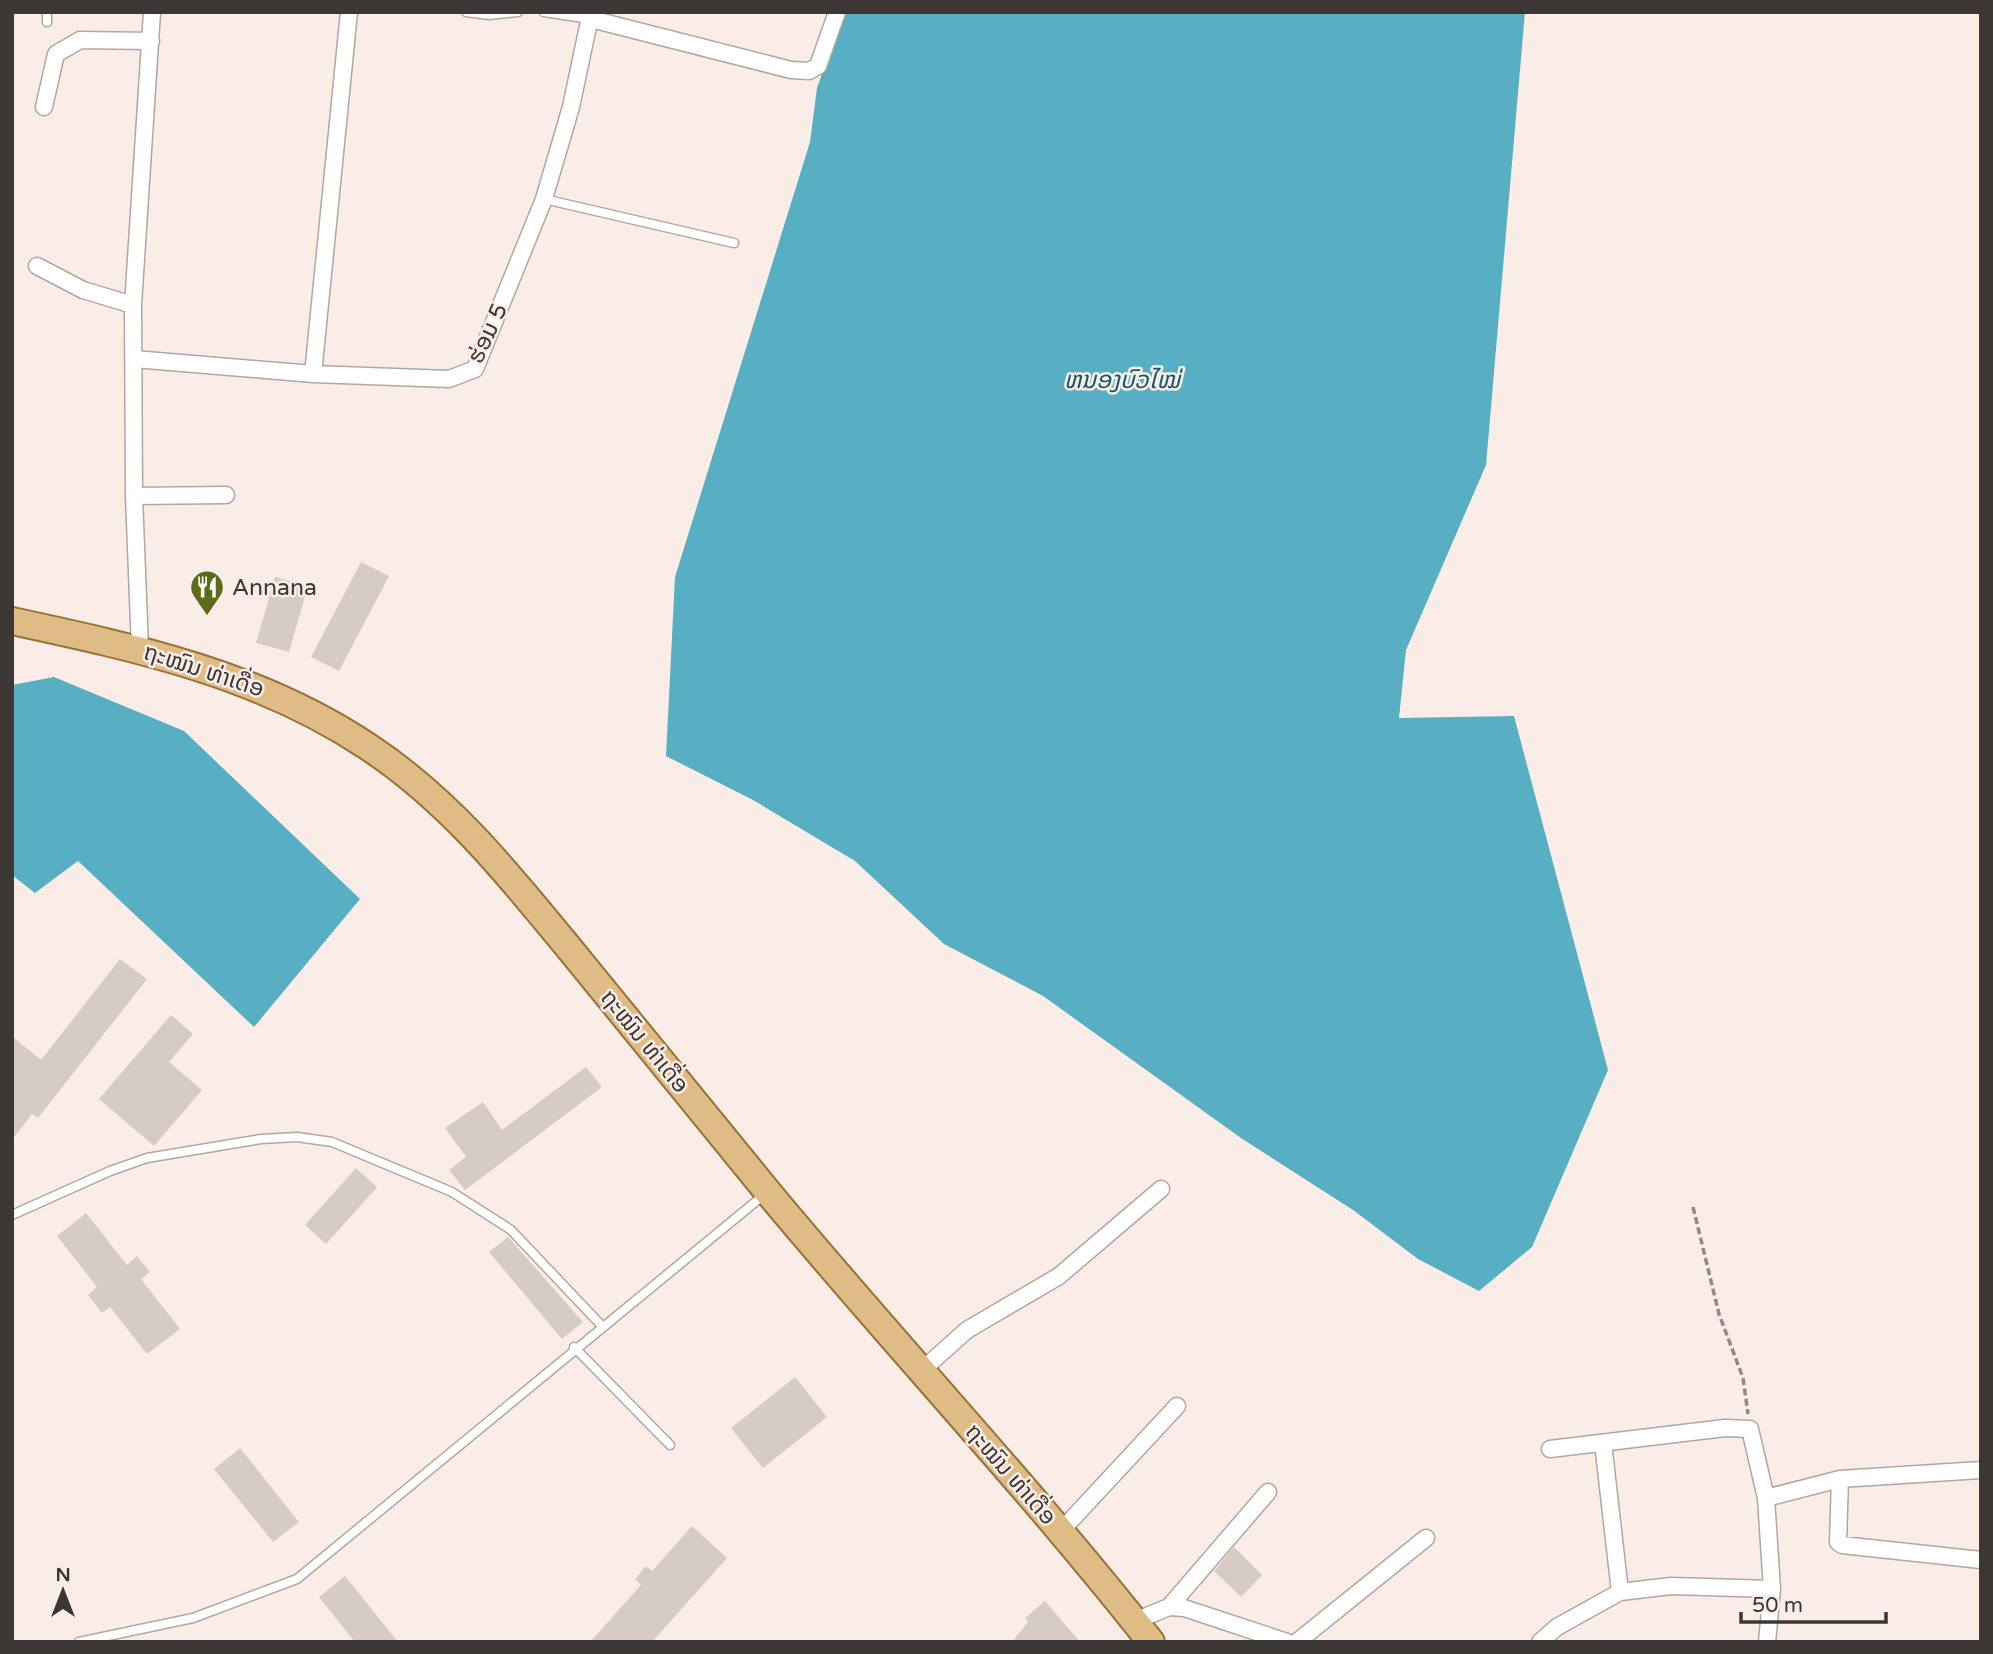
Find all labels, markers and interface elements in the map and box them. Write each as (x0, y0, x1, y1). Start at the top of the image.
street label: ຮ່ອມ 5 (462, 299, 514, 368)
water label: ຫນອງບົວໄໝ່ (1064, 366, 1184, 395)
restaurant icon: Annana (188, 568, 226, 617)
place label: Annana (232, 574, 317, 602)
street label: ຖະໝົນ ທ່າເດື່ອ (140, 634, 269, 704)
street label: ຖະໝົນ ທ່າເດື່ອ (594, 982, 698, 1099)
street label: ຖະໝົນ ທ່າເດື່ອ (959, 1416, 1065, 1531)
north arrow (28, 1556, 98, 1626)
text: N (55, 1564, 71, 1586)
scale bar (1741, 1580, 1886, 1624)
text: 50 m (1752, 1593, 1803, 1618)

